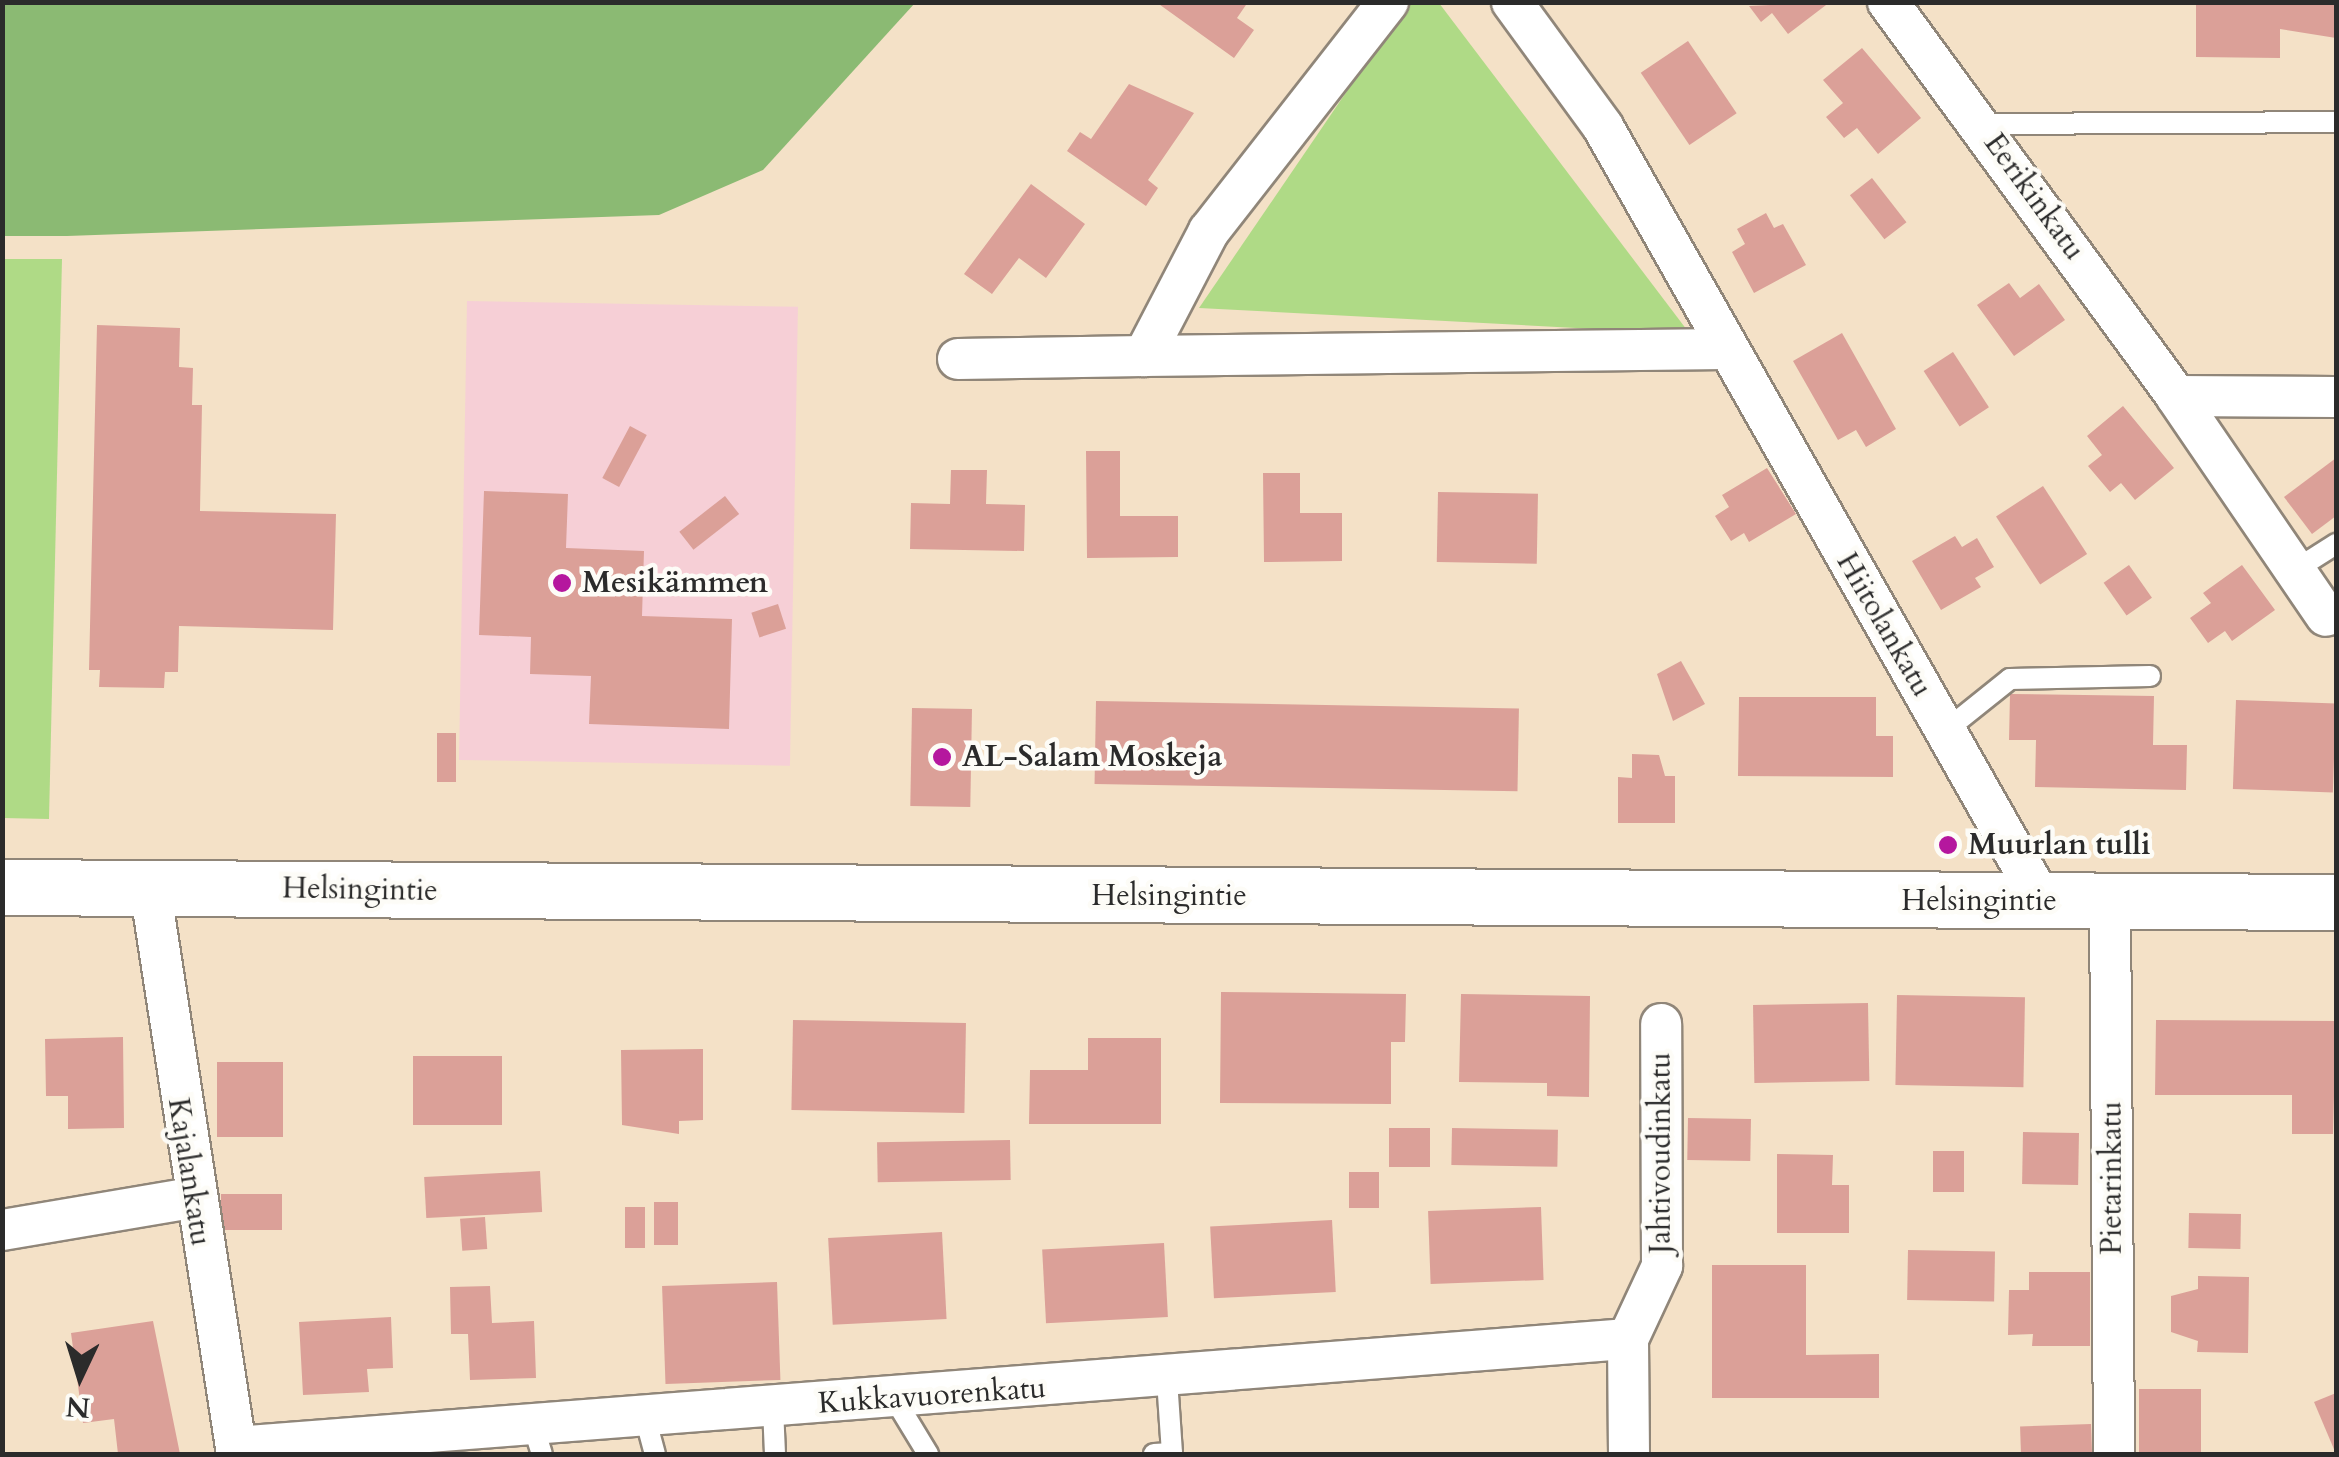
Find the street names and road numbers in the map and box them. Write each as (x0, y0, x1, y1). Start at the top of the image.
street label: Eerikinkatu (1976, 127, 2092, 267)
street label: Hiitolankatu (1828, 547, 1940, 703)
street label: Helsingintie (282, 871, 438, 909)
street label: Helsingintie (1091, 878, 1247, 914)
street label: Helsingintie (1901, 883, 2057, 919)
street label: Jahtivoudinkatu (1643, 1052, 1679, 1254)
street label: Kajalankatu (160, 1095, 218, 1249)
street label: Pietarinkatu (2094, 1101, 2130, 1255)
street label: Kukkavuorenkatu (817, 1370, 1047, 1422)

